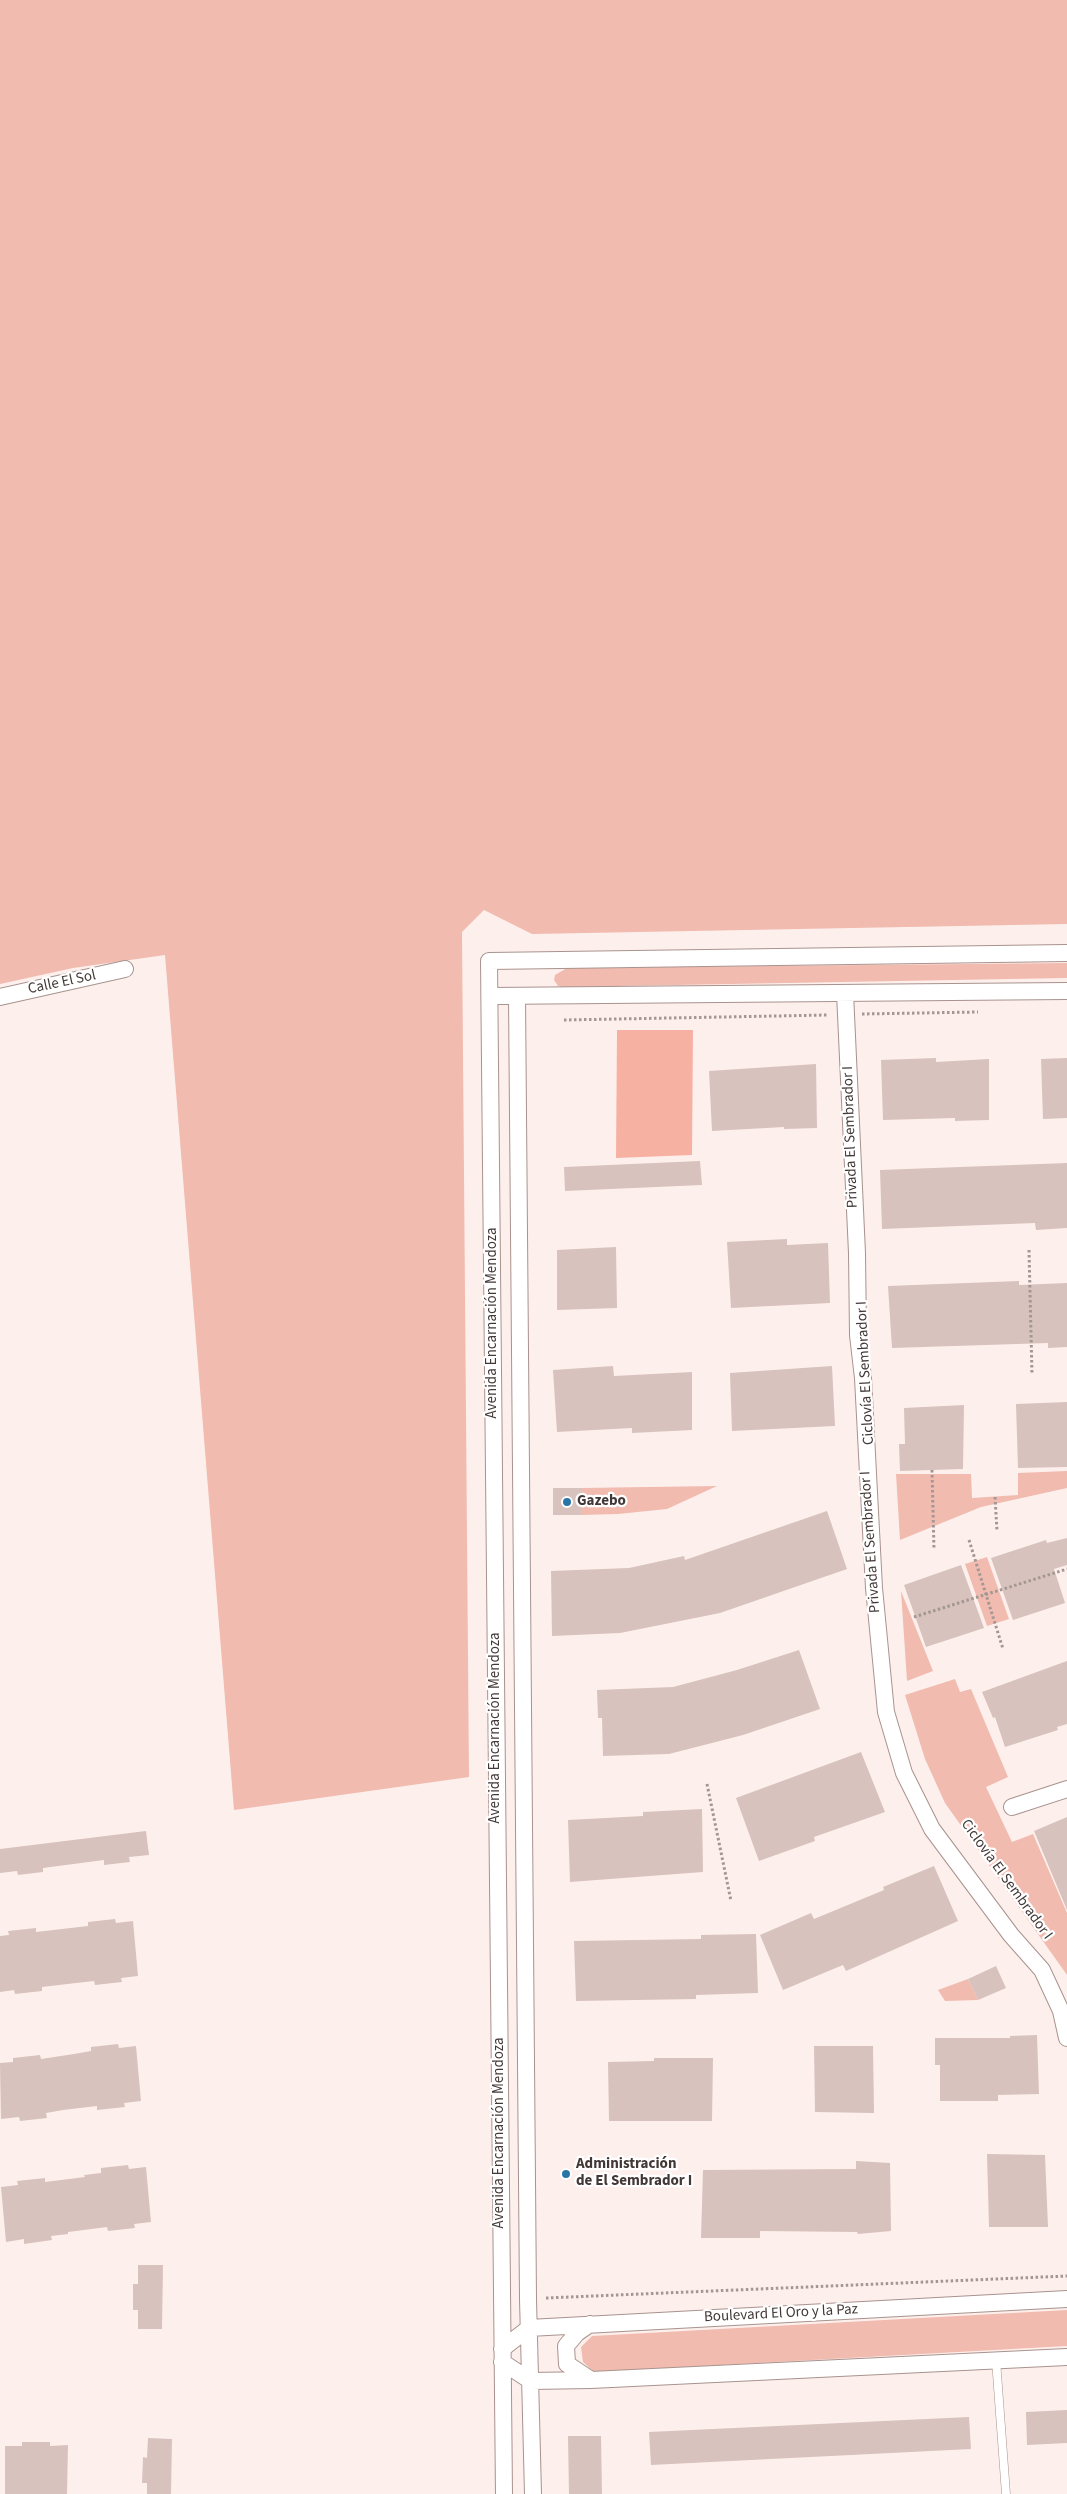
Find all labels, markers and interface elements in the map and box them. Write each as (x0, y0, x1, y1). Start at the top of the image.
street label: Calle El Sol (26, 967, 98, 999)
street label: Privada El Sembrador I (840, 1065, 862, 1209)
street label: Avenida Encarnación Mendoza (484, 1228, 502, 1418)
street label: Ciclovía El Sembrador I (853, 1301, 879, 1445)
street label: Privada El Sembrador I (857, 1470, 885, 1614)
place label: Gazebo (577, 1493, 626, 1511)
marker: Gazebo (561, 1496, 573, 1508)
street label: Avenida Encarnación Mendoza (487, 1633, 505, 1823)
street label: Ciclovía El Sembrador I (956, 1816, 1056, 1944)
street label: Avenida Encarnación Mendoza (491, 2038, 509, 2228)
place label: Administración de El Sembrador I (576, 2156, 692, 2191)
marker: Administración de El Sembrador I (560, 2168, 572, 2180)
street label: Boulevard El Oro y la Paz (704, 2301, 858, 2327)

